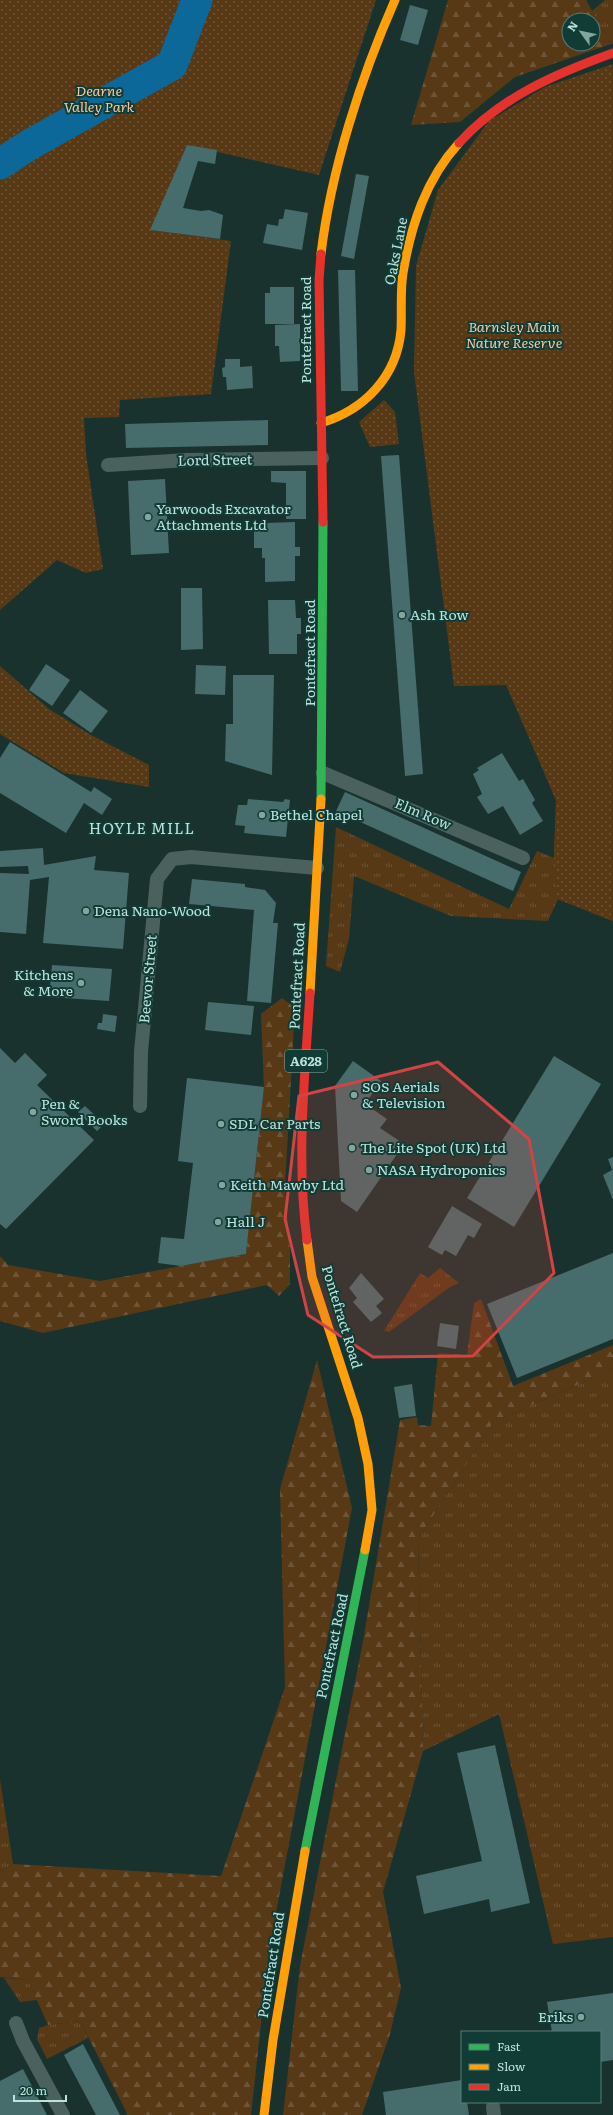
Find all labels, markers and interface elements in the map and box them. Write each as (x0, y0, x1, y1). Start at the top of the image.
north arrow (561, 12, 601, 52)
text: N (563, 18, 581, 34)
park label: Dearne Valley Park (64, 80, 135, 116)
street label: Oaks Lane (379, 215, 411, 286)
street label: Pontefract Road (295, 276, 315, 384)
park label: Barnsley Main Nature Reserve (466, 316, 563, 352)
street label: Lord Street (177, 448, 253, 470)
place label: Yarwoods Excavator Attachments Ltd (156, 498, 291, 534)
marker: Yarwoods Excavator Attachments Ltd (143, 512, 153, 522)
street label: Pontefract Road (299, 599, 319, 707)
place label: Ash Row (410, 604, 469, 624)
marker: Ash Row (397, 610, 407, 620)
street label: Elm Row (392, 792, 455, 834)
place label: Bethel Chapel (270, 804, 363, 824)
marker: Bethel Chapel (257, 810, 267, 820)
district label: HOYLE MILL (89, 816, 195, 839)
place label: Dena Nano-Wood (94, 900, 211, 920)
marker: Dena Nano-Wood (81, 906, 91, 916)
street label: Pontefract Road (283, 922, 309, 1030)
street label: Beevor Street (133, 933, 161, 1024)
place label: Kitchens & More (14, 964, 73, 1000)
marker: Kitchens & More (76, 978, 86, 988)
road number: A628 (285, 1050, 327, 1072)
place label: SOS Aerials & Television (362, 1076, 445, 1112)
marker: SOS Aerials & Television (349, 1090, 359, 1100)
place label: Pen & Sword Books (41, 1093, 127, 1129)
marker: Pen & Sword Books (28, 1107, 38, 1117)
place label: SDL Car Parts (229, 1113, 320, 1133)
marker: SDL Car Parts (216, 1119, 226, 1129)
place label: The Lite Spot (UK) Ltd (360, 1137, 507, 1157)
marker: The Lite Spot (UK) Ltd (347, 1143, 357, 1153)
place label: NASA Hydroponics (377, 1159, 505, 1179)
marker: NASA Hydroponics (364, 1165, 374, 1175)
place label: Keith Mawby Ltd (230, 1174, 345, 1194)
marker: Keith Mawby Ltd (217, 1180, 227, 1190)
place label: Hall J (226, 1211, 265, 1231)
marker: Hall J (213, 1217, 223, 1227)
street label: Pontefract Road (318, 1263, 368, 1371)
street label: Pontefract Road (310, 1591, 352, 1700)
street label: Pontefract Road (252, 1910, 288, 2019)
place label: Eriks (538, 2006, 573, 2026)
marker: Eriks (576, 2012, 586, 2022)
legend (461, 2031, 601, 2103)
text: Fast (497, 2037, 521, 2055)
text: Slow (497, 2057, 526, 2075)
scale bar (14, 2077, 66, 2103)
text: Jam (497, 2077, 522, 2095)
text: 20 m (20, 2081, 47, 2099)

